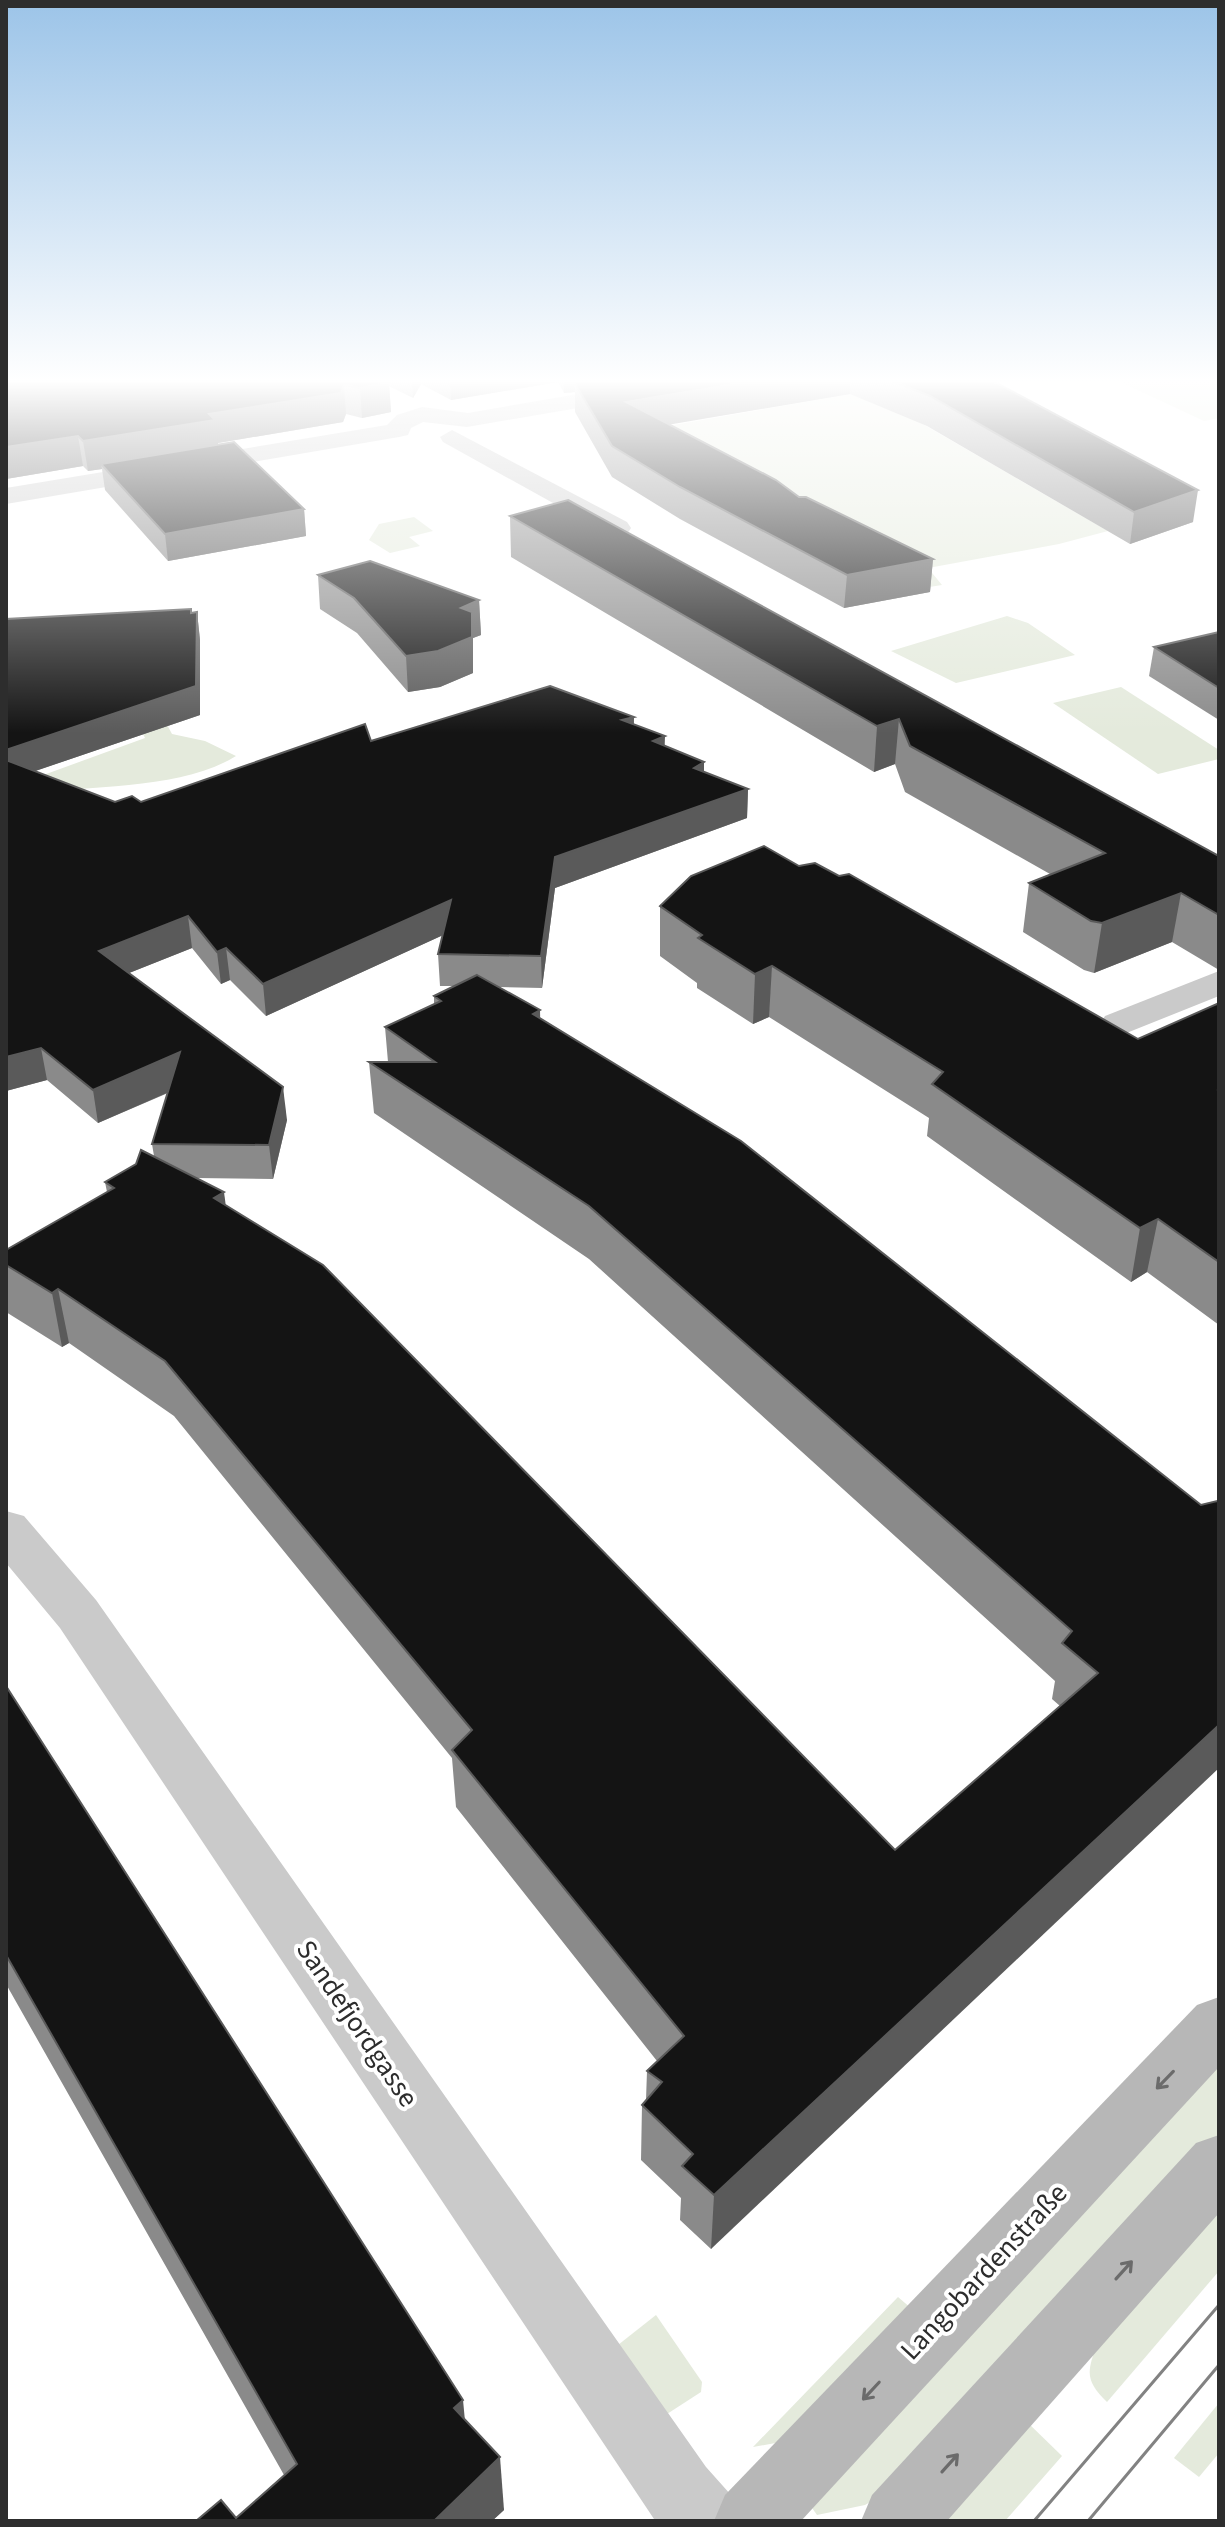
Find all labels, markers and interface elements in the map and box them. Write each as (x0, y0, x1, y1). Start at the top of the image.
street label: Sandefjordgasse (286, 1932, 428, 2115)
one-way arrow (1156, 2070, 1175, 2089)
street label: Langobardenstraße (891, 2174, 1077, 2369)
one-way arrow (1115, 2261, 1133, 2281)
one-way arrow (863, 2381, 881, 2401)
one-way arrow (941, 2454, 959, 2474)

